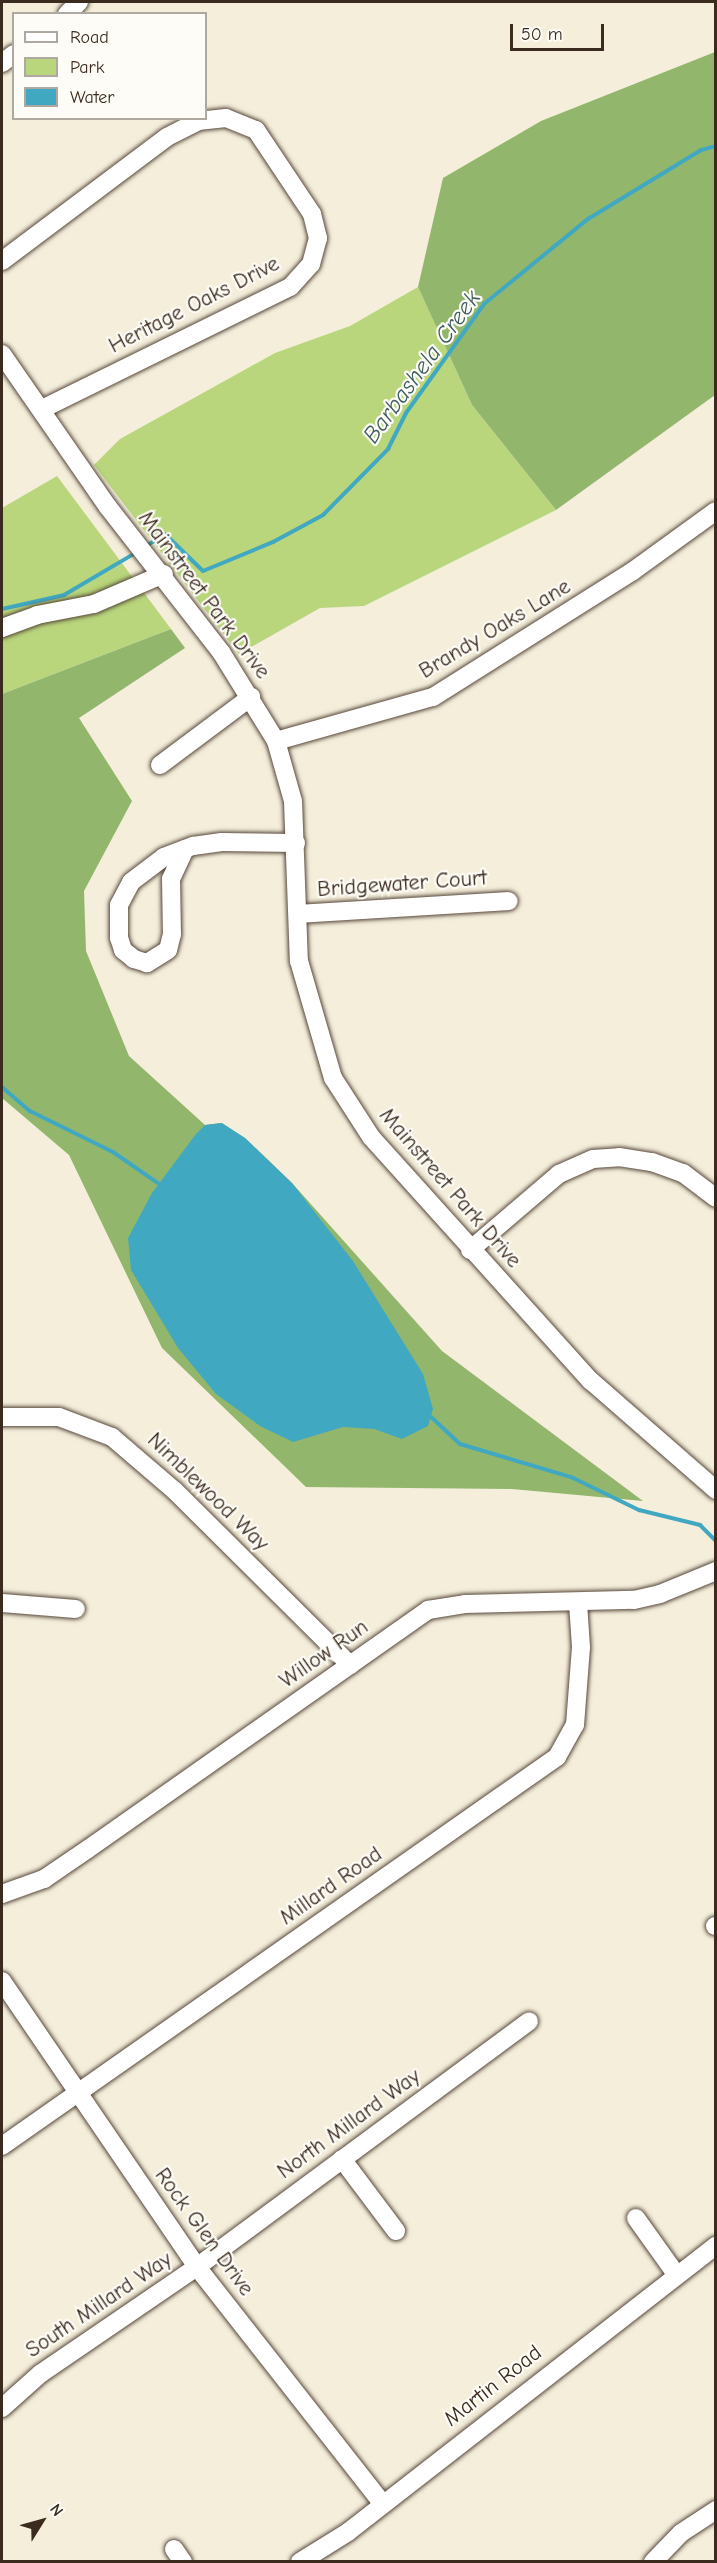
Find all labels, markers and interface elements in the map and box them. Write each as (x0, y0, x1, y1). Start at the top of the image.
legend (12, 12, 207, 120)
scale bar (513, 12, 608, 50)
text: 50 m (521, 24, 563, 45)
text: Road (70, 27, 109, 48)
text: Park (70, 57, 104, 78)
text: Water (70, 87, 114, 108)
street label: Heritage Oaks Drive (104, 251, 284, 359)
water label: Barbashela Creek (357, 285, 487, 449)
street label: Mainstreet Park Drive (132, 506, 276, 684)
street label: Brandy Oaks Lane (414, 573, 576, 685)
street label: Bridgewater Court (316, 865, 488, 903)
street label: Mainstreet Park Drive (373, 1103, 527, 1273)
street label: Nimblewood Way (142, 1427, 274, 1557)
street label: Willow Run (275, 1614, 373, 1694)
street label: Millard Road (275, 1841, 387, 1931)
street label: North Millard Way (272, 2063, 426, 2185)
street label: Rock Glen Drive (149, 2163, 259, 2301)
street label: South Millard Way (21, 2246, 177, 2364)
street label: Martin Road (439, 2340, 547, 2432)
north arrow (12, 2491, 72, 2551)
text: N (46, 2501, 67, 2520)

